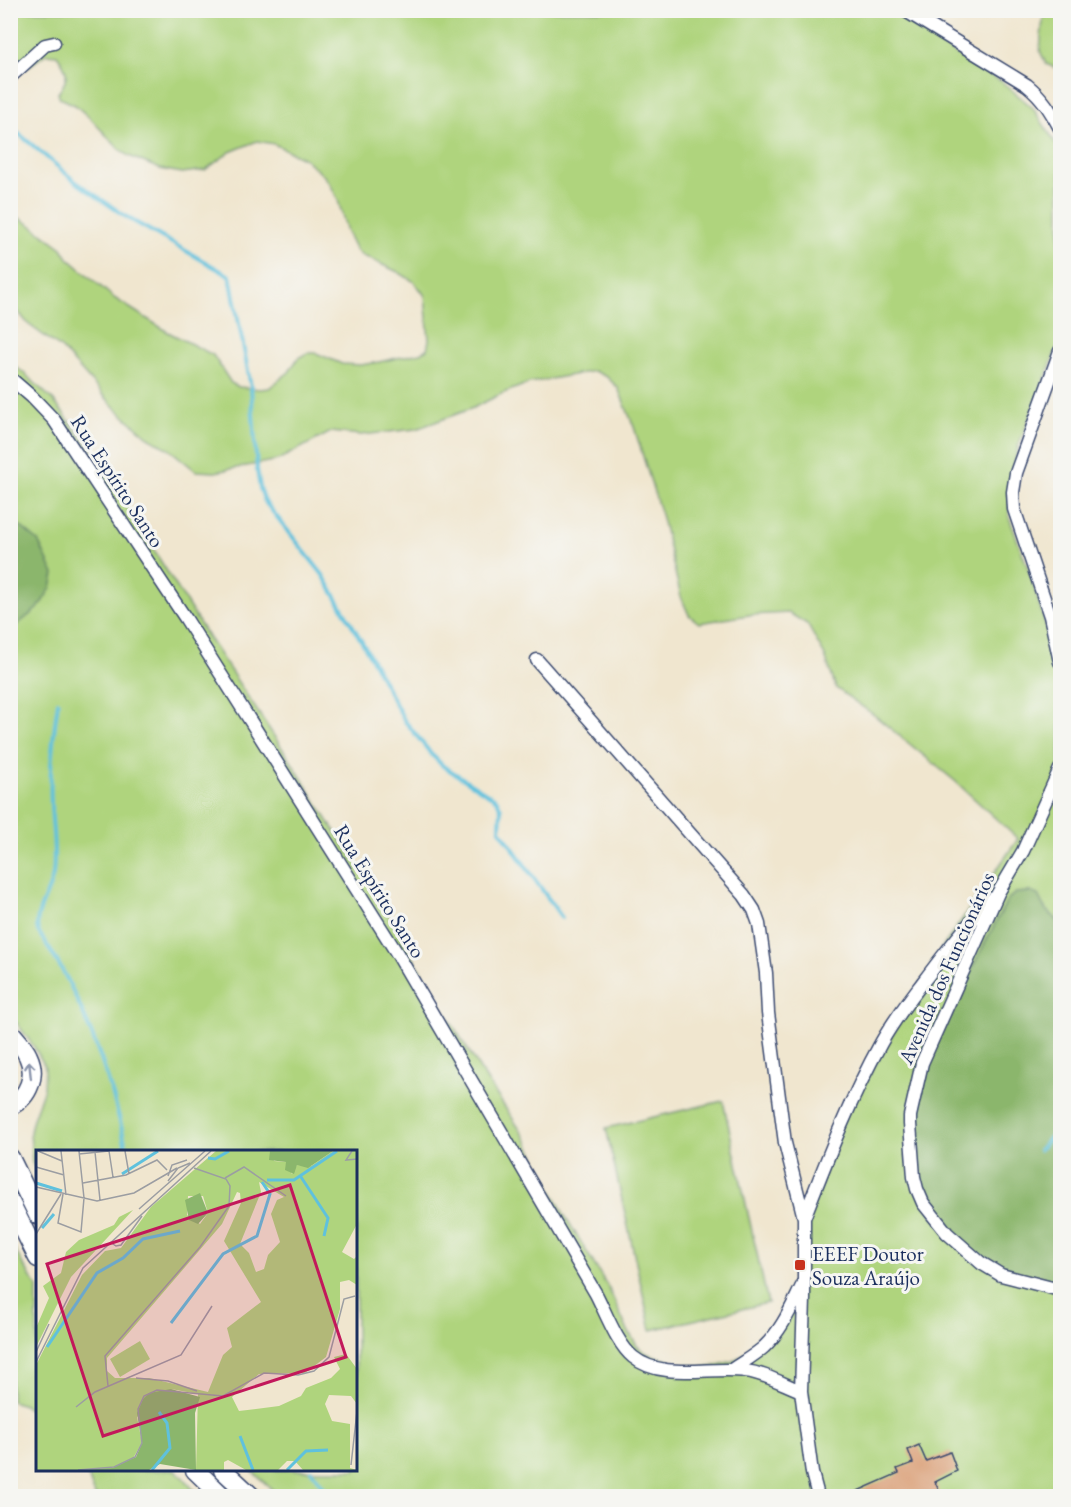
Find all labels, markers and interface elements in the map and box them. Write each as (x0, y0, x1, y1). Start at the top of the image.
street label: Rua Espírito Santo (65, 410, 171, 552)
street label: Rua Espírito Santo (328, 819, 432, 963)
street label: Avenida dos Funcionários (891, 868, 1001, 1069)
one-way arrow (24, 1061, 35, 1081)
inset map (36, 1150, 357, 1471)
place label: EEEF Doutor Souza Araújo (812, 1240, 924, 1291)
marker: EEEF Doutor Souza Araújo (793, 1258, 807, 1272)

